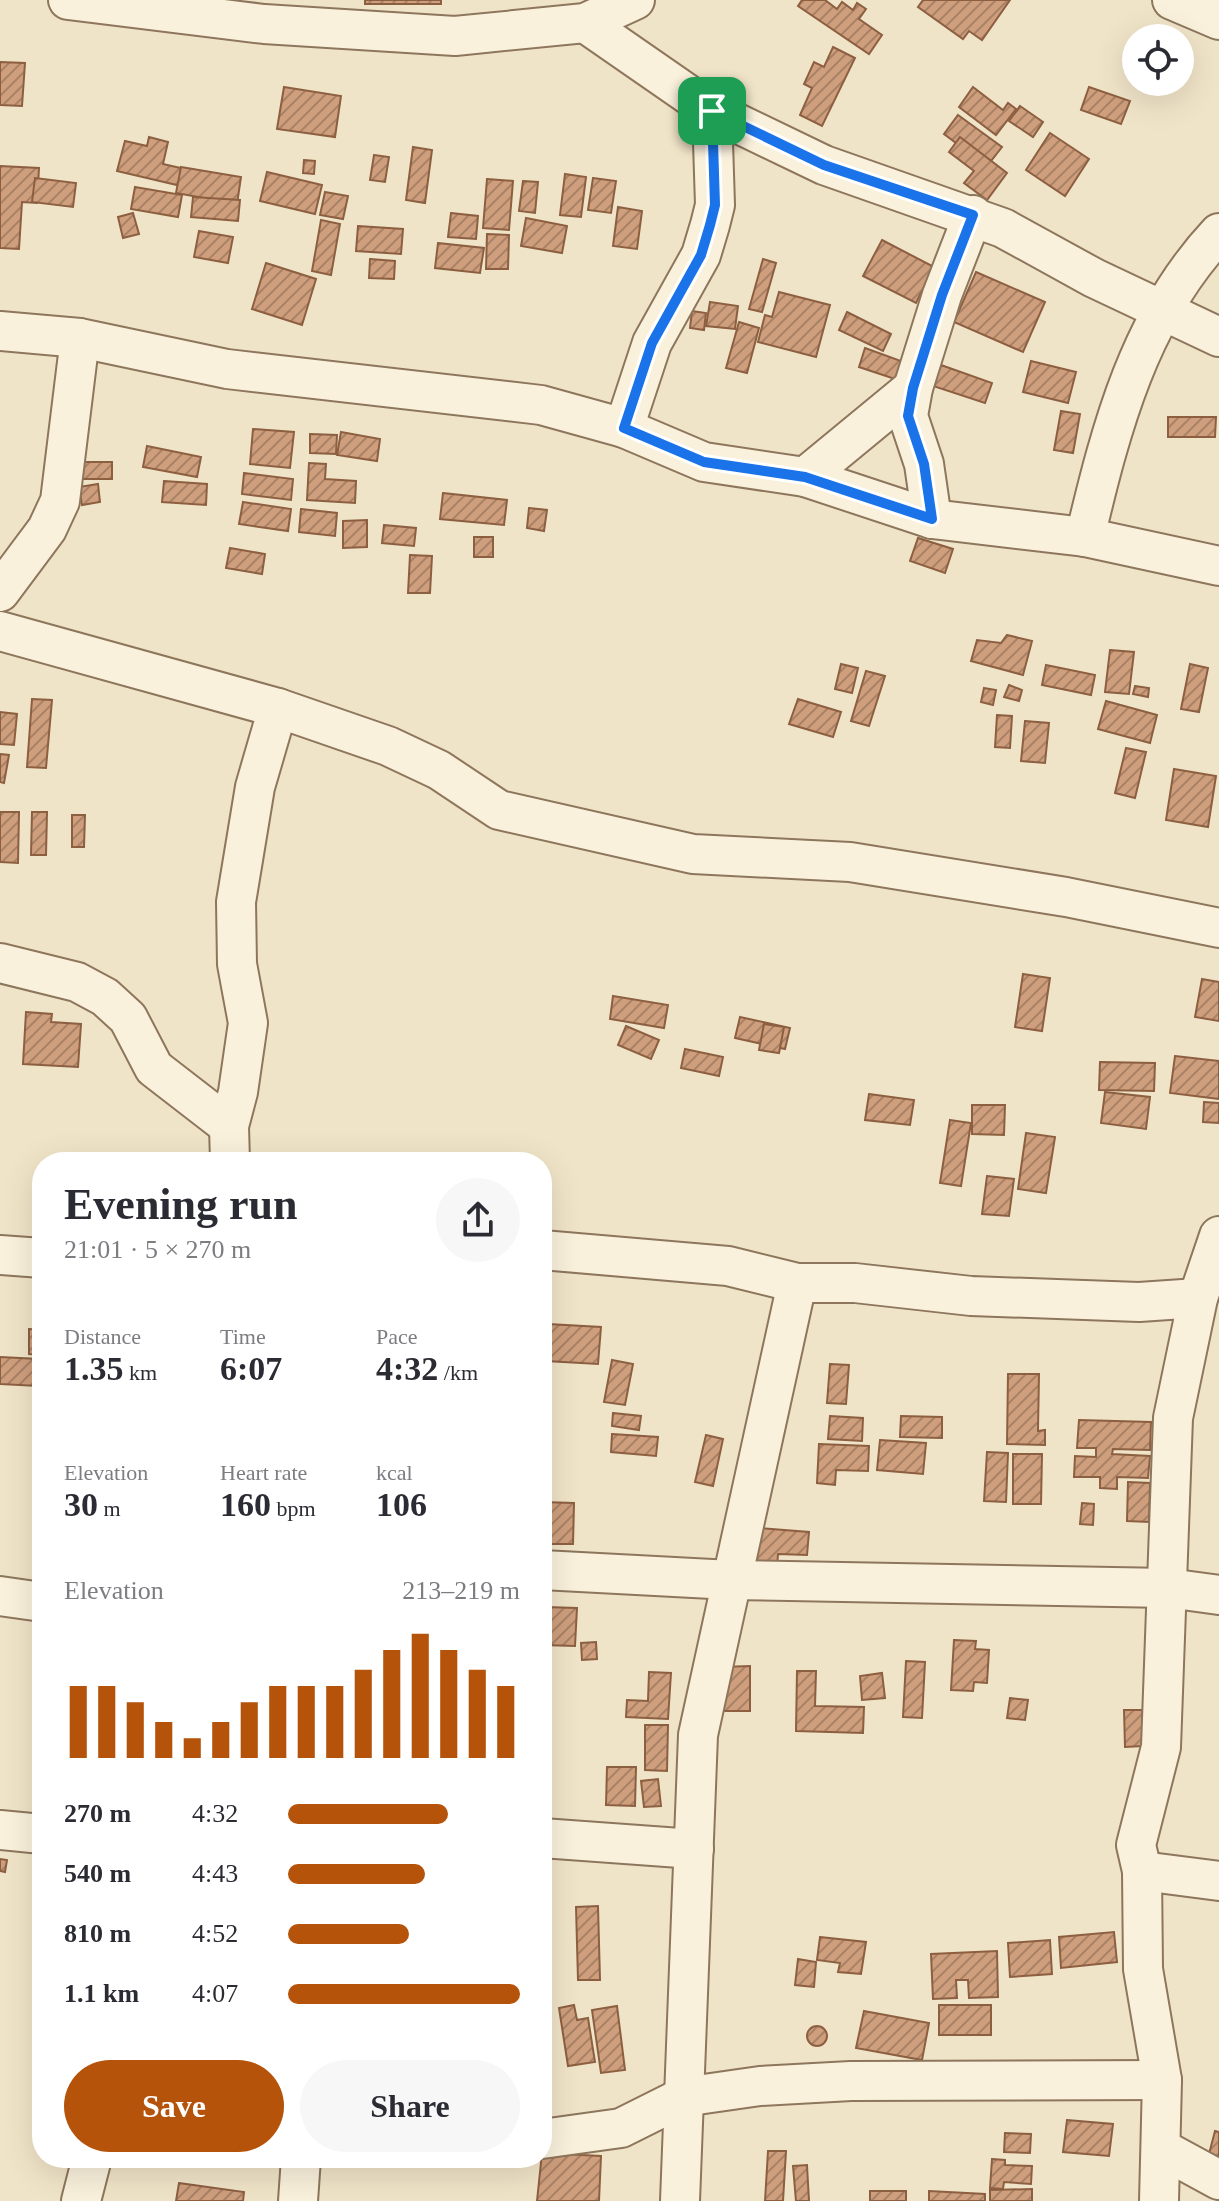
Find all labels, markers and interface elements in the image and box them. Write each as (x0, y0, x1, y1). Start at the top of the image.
map controls (1122, 24, 1194, 96)
button: locate (1122, 24, 1194, 96)
pin (678, 77, 746, 145)
icon: arrive (690, 89, 734, 133)
button: share (436, 1178, 520, 1262)
text: Evening run (64, 1180, 298, 1229)
text: 21:01 · 5 × 270 m (64, 1235, 251, 1264)
text: Distance (64, 1324, 141, 1349)
text: Time (220, 1324, 266, 1349)
text: Pace (376, 1324, 418, 1349)
text: 1.35 (64, 1350, 124, 1387)
text: 6:07 (220, 1350, 282, 1387)
text: 4:32 (376, 1350, 438, 1387)
text: km (124, 1360, 157, 1385)
text: /km (438, 1360, 478, 1385)
text: Elevation (64, 1460, 148, 1485)
text: Heart rate (220, 1460, 307, 1485)
text: kcal (376, 1460, 413, 1485)
text: 30 (64, 1486, 98, 1523)
text: 160 (220, 1486, 271, 1523)
text: 106 (376, 1486, 427, 1523)
text: m (98, 1496, 121, 1521)
text: bpm (271, 1496, 316, 1521)
text: Elevation (64, 1576, 164, 1605)
text: 213–219 m (402, 1576, 520, 1605)
text: 270 m (64, 1799, 131, 1828)
text: 4:32 (192, 1799, 238, 1828)
text: 540 m (64, 1859, 131, 1888)
text: 4:43 (192, 1859, 238, 1888)
text: 810 m (64, 1919, 131, 1948)
text: 4:52 (192, 1919, 238, 1948)
text: 1.1 km (64, 1979, 139, 2008)
text: 4:07 (192, 1979, 238, 2008)
button: Save (64, 2060, 284, 2152)
button: Share (300, 2060, 520, 2152)

